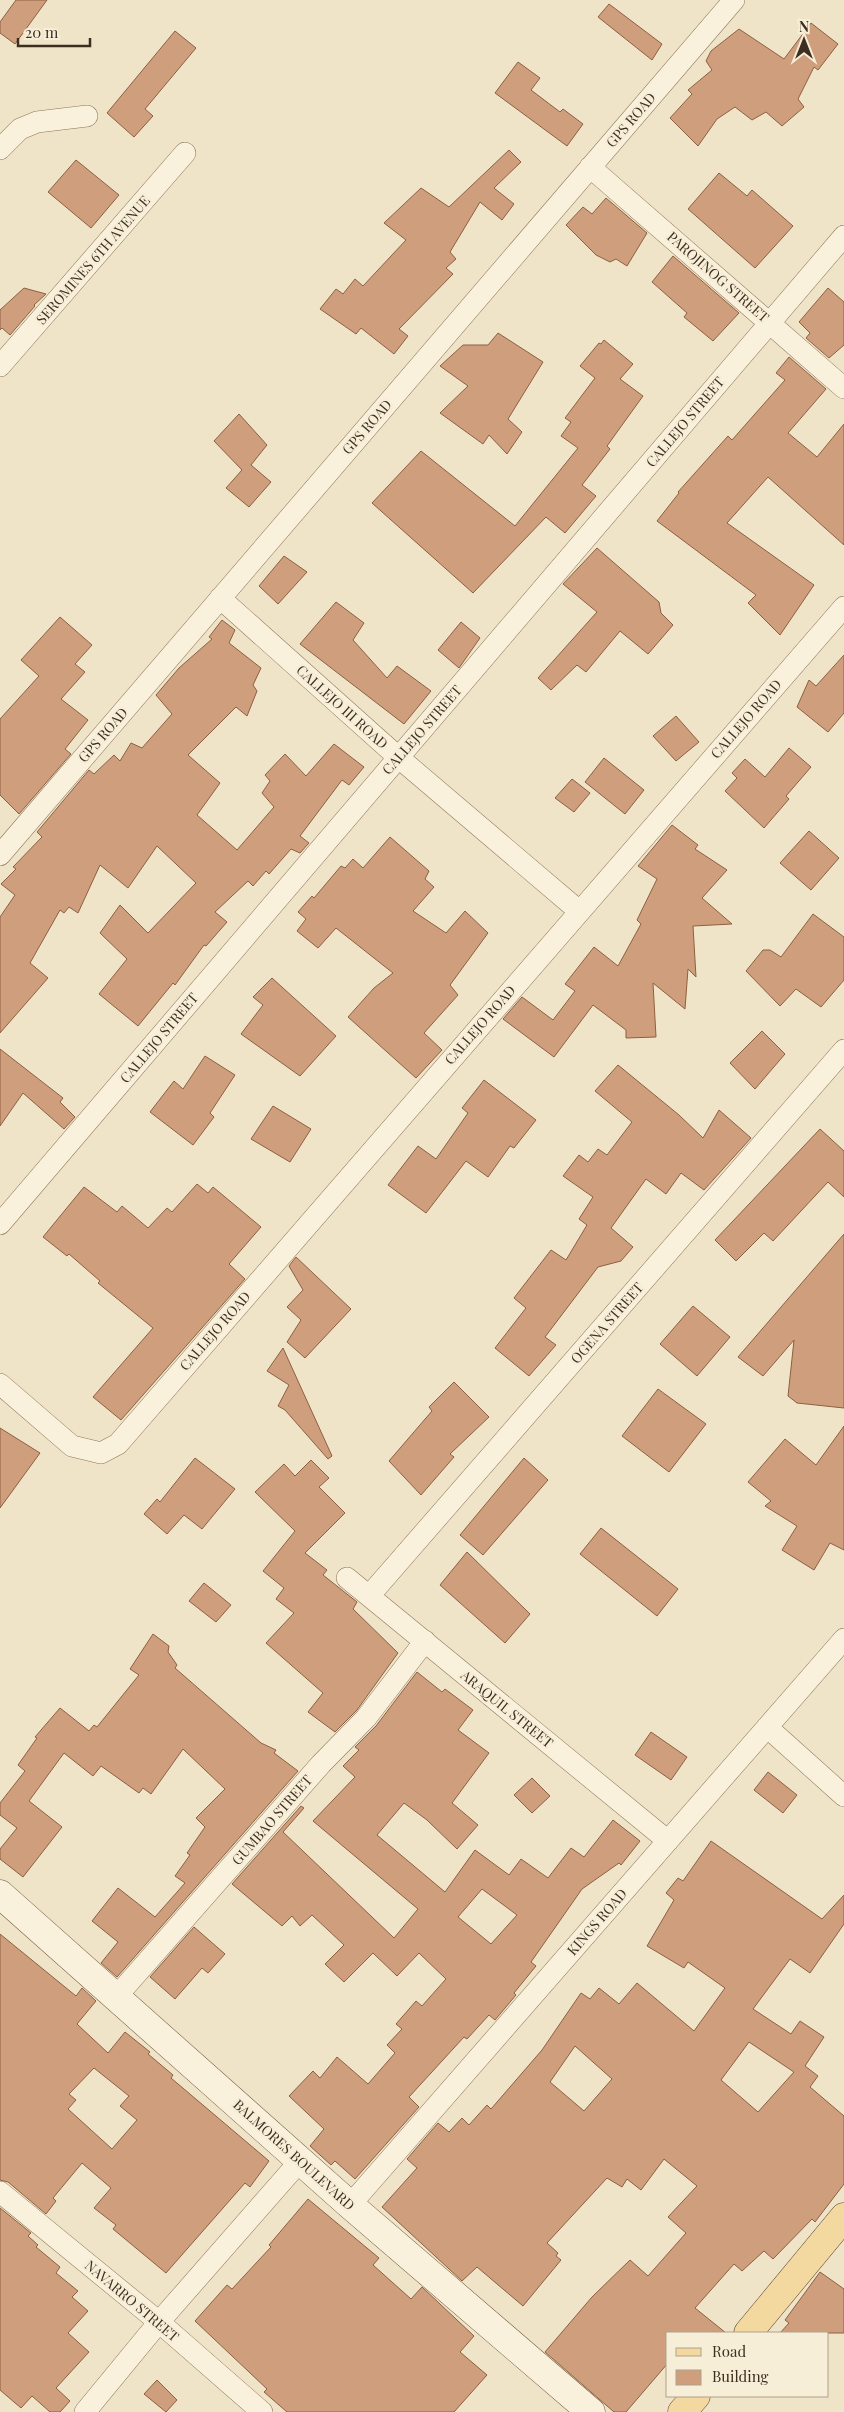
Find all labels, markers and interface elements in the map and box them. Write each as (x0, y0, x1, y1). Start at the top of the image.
scale bar (18, 15, 90, 47)
north arrow (779, 15, 829, 65)
text: N (799, 17, 809, 36)
text: 20 m (25, 22, 59, 42)
street label: GPS ROAD (601, 88, 660, 151)
street label: SEROMINES 6TH AVENUE (31, 191, 154, 328)
street label: PAROJINOG STREET (663, 227, 774, 326)
street label: CALLEJO STREET (641, 372, 728, 471)
street label: GPS ROAD (337, 395, 396, 458)
street label: CALLEJO III ROAD (292, 660, 392, 753)
street label: CALLEJO ROAD (706, 675, 785, 762)
street label: CALLEJO STREET (378, 681, 466, 778)
street label: GPS ROAD (73, 703, 132, 766)
street label: CALLEJO ROAD (440, 981, 519, 1068)
street label: CALLEJO STREET (115, 988, 202, 1087)
street label: OGENA STREET (566, 1278, 647, 1367)
street label: CALLEJO ROAD (175, 1287, 254, 1374)
street label: ARAQUIL STREET (456, 1665, 558, 1752)
street label: GUMBAO STREET (227, 1770, 316, 1869)
street label: KINGS ROAD (562, 1884, 631, 1959)
street label: BALMORES BOULEVARD (230, 2095, 359, 2214)
street label: NAVARRO STREET (81, 2256, 184, 2346)
legend (666, 2332, 829, 2397)
text: Road (712, 2341, 746, 2361)
text: Building (712, 2366, 769, 2386)

